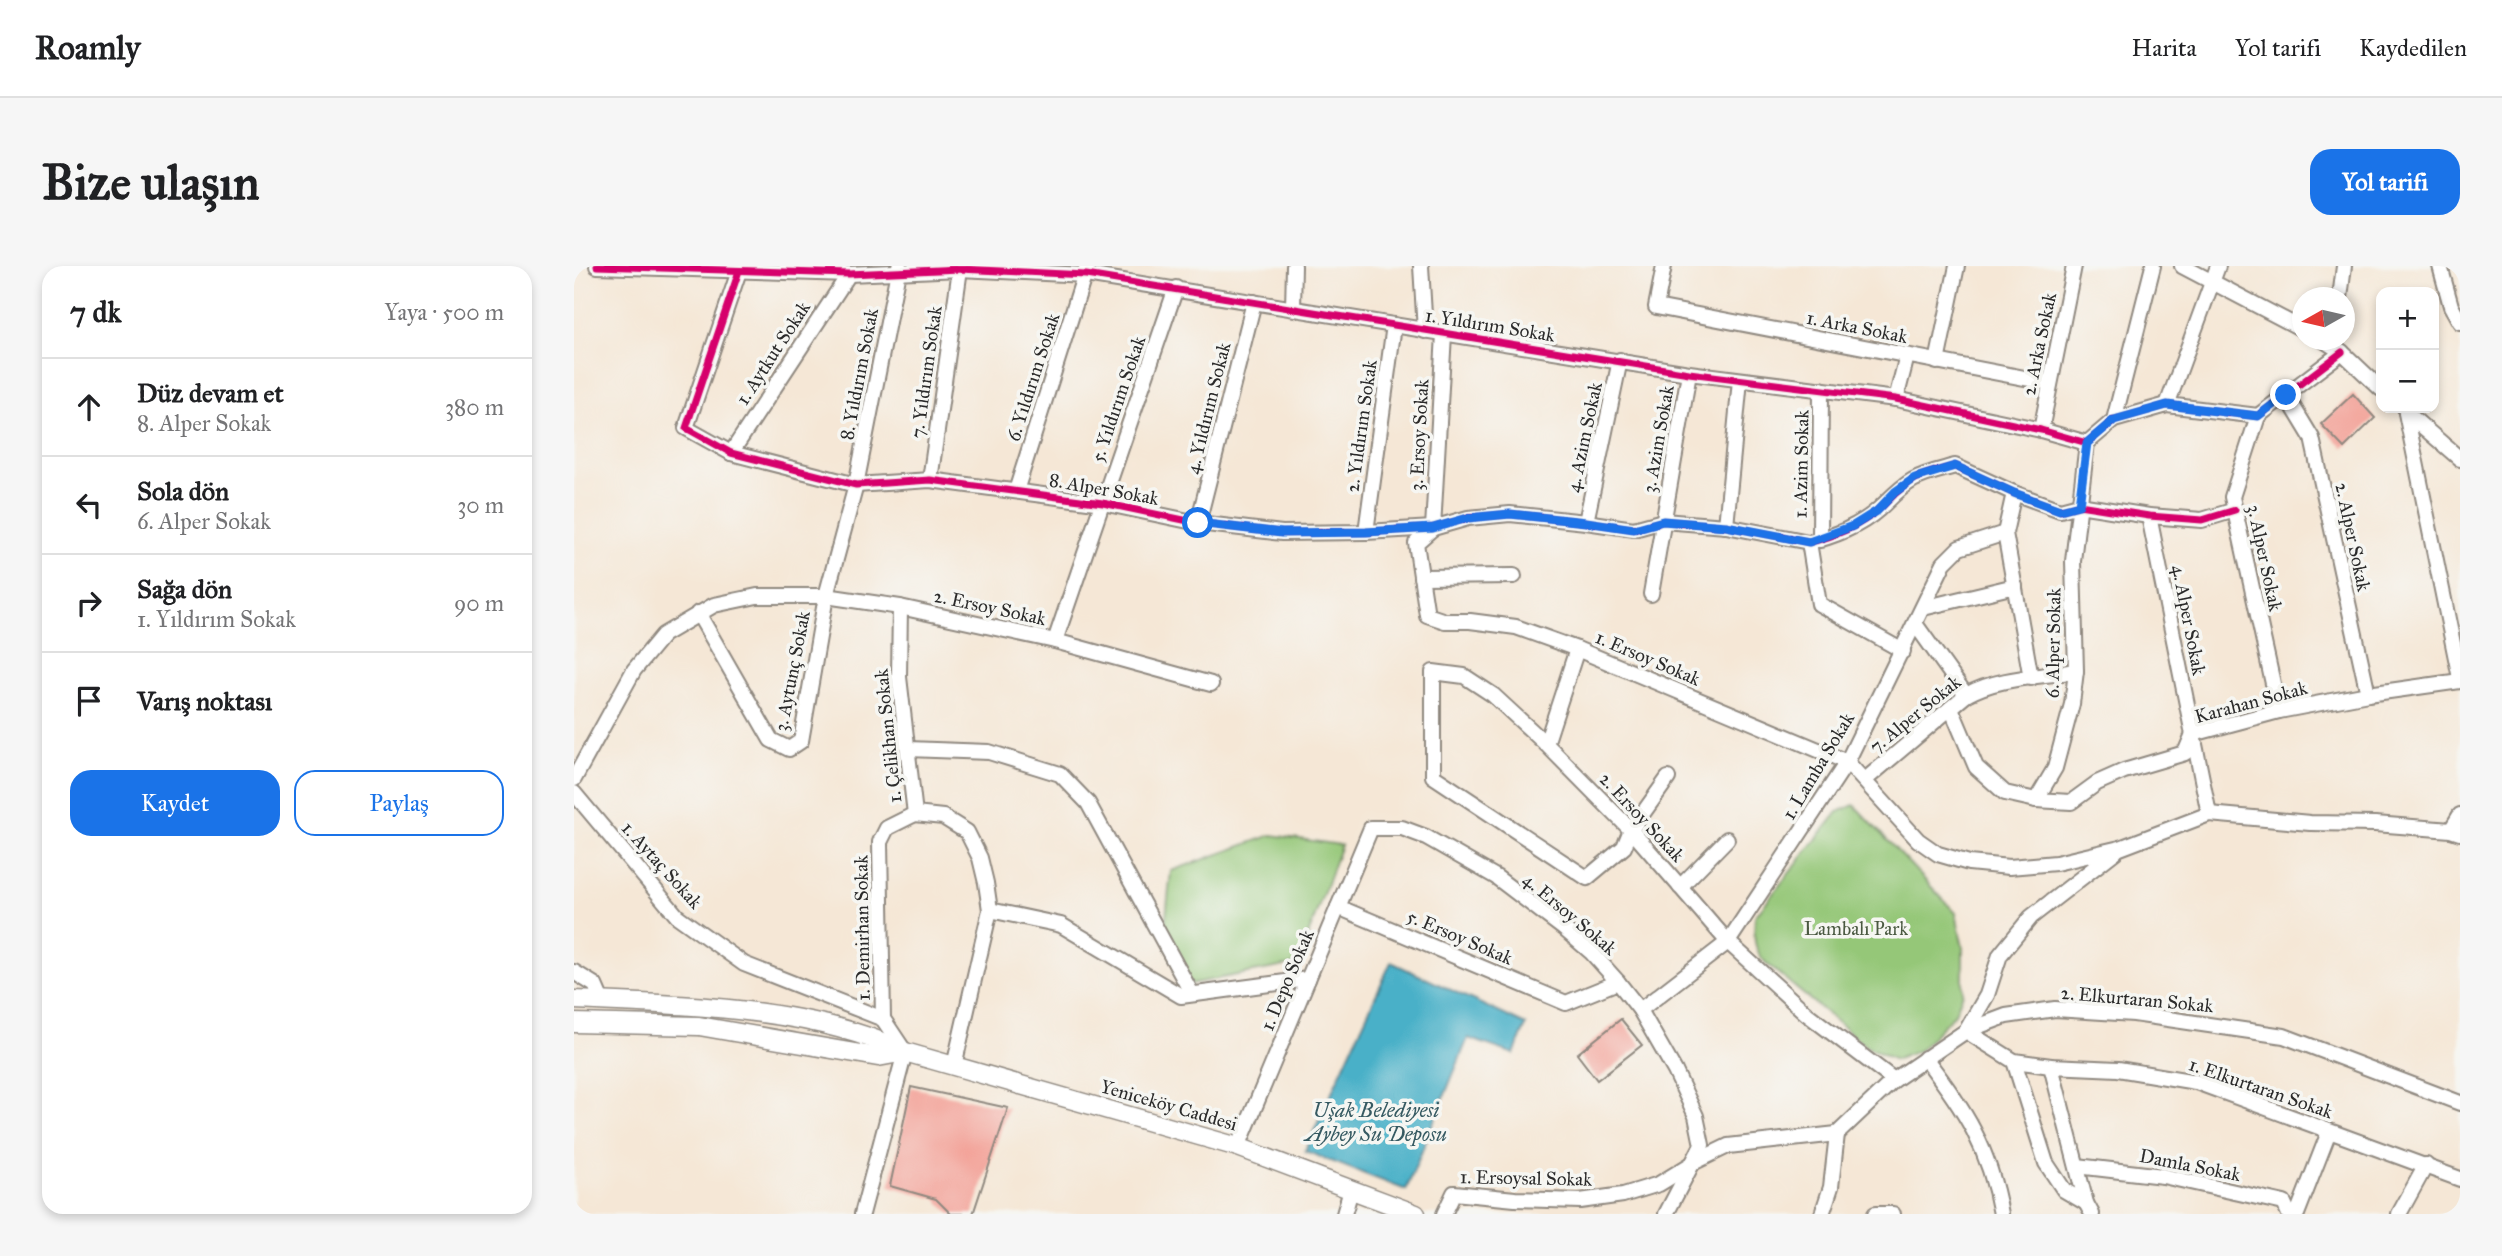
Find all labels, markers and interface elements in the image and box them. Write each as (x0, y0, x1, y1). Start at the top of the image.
text: Roamly (35, 28, 140, 68)
text: Harita (2132, 33, 2197, 63)
text: Yol tarifi (2235, 33, 2321, 63)
text: Kaydedilen (2359, 33, 2467, 63)
button: Yol tarifi (2310, 149, 2460, 215)
text: Bize ulaşın (42, 153, 259, 212)
north arrow (2292, 287, 2355, 350)
map controls (2376, 287, 2439, 413)
button: + (2376, 287, 2439, 350)
street label: 2. Arka Sokak (2017, 290, 2061, 398)
text: 7 dk (70, 294, 121, 330)
street label: 1. Aytkut Sokak (731, 297, 815, 409)
text: Yaya · 500 m (384, 298, 504, 326)
street label: 1. Yıldırım Sokak (1423, 303, 1557, 347)
street label: 7. Yıldırım Sokak (905, 304, 947, 440)
street label: 8. Yıldırım Sokak (835, 306, 883, 442)
street label: 1. Arka Sokak (1805, 306, 1910, 348)
street label: 6. Yıldırım Sokak (1001, 310, 1065, 444)
street label: 5. Yıldırım Sokak (1086, 333, 1150, 465)
street label: 4. Yıldırım Sokak (1181, 340, 1236, 476)
button: − (2376, 350, 2439, 413)
street label: 2. Yıldırım Sokak (1340, 358, 1382, 494)
text: Düz devam et (137, 377, 284, 409)
street label: 3. Ersoy Sokak (1405, 378, 1433, 492)
route end (2270, 379, 2301, 410)
street label: 4. Azim Sokak (1561, 380, 1607, 494)
street label: 3. Azim Sokak (1637, 383, 1679, 495)
icon: ahead (70, 388, 108, 426)
text: 380 m (445, 393, 504, 421)
text: 8. Alper Sokak (137, 409, 271, 437)
street label: 1. Azim Sokak (1789, 409, 1813, 519)
street label: 8. Alper Sokak (1047, 468, 1161, 510)
text: Sola dön (137, 475, 229, 507)
street label: 2. Alper Sokak (2330, 481, 2376, 594)
icon: left (70, 486, 108, 524)
text: 30 m (457, 491, 504, 519)
street label: 3. Alper Sokak (2242, 503, 2288, 614)
text: 6. Alper Sokak (137, 507, 271, 535)
route start (1182, 507, 1213, 538)
street label: 4. Alper Sokak (2167, 563, 2211, 677)
text: Sağa dön (137, 573, 232, 605)
icon: right (70, 584, 108, 622)
street label: 2. Ersoy Sokak (932, 584, 1048, 630)
street label: 6. Alper Sokak (2041, 587, 2065, 698)
text: 90 m (454, 589, 504, 617)
text: 1. Yıldırım Sokak (137, 605, 296, 633)
street label: 3. Aytunç Sokak (769, 609, 815, 733)
street label: 1. Ersoy Sokak (1592, 626, 1704, 691)
street label: 1. Çelikhan Sokak (870, 668, 906, 804)
street label: 7. Alper Sokak (1865, 670, 1965, 758)
street label: Karahan Sokak (2192, 676, 2310, 728)
icon: arrive (70, 682, 108, 720)
text: Varış noktası (137, 685, 272, 717)
street label: 1. Lamba Sokak (1777, 708, 1859, 824)
street label: 2. Ersoy Sokak (1595, 767, 1689, 867)
button: Kaydet (70, 770, 280, 836)
button: Paylaş (294, 770, 504, 836)
street label: 1. Aytaç Sokak (617, 817, 707, 914)
street label: 1. Demirhan Sokak (849, 855, 875, 1001)
street label: 4. Ersoy Sokak (1518, 868, 1622, 960)
street label: 5. Ersoy Sokak (1404, 904, 1517, 970)
park label: Lambalı Park (1804, 917, 1908, 940)
street label: 1. Depo Sokak (1255, 926, 1319, 1034)
street label: 2. Elkurtaran Sokak (2060, 981, 2214, 1017)
street label: 1. Elkurtaran Sokak (2186, 1053, 2336, 1123)
street label: Yeniceköy Caddesi (1098, 1074, 1240, 1136)
water label: Uşak Belediyesi Aybey Su Deposu (1303, 1097, 1447, 1147)
street label: Damla Sokak (2138, 1144, 2243, 1186)
street label: 1. Ersoysal Sokak (1460, 1165, 1592, 1191)

